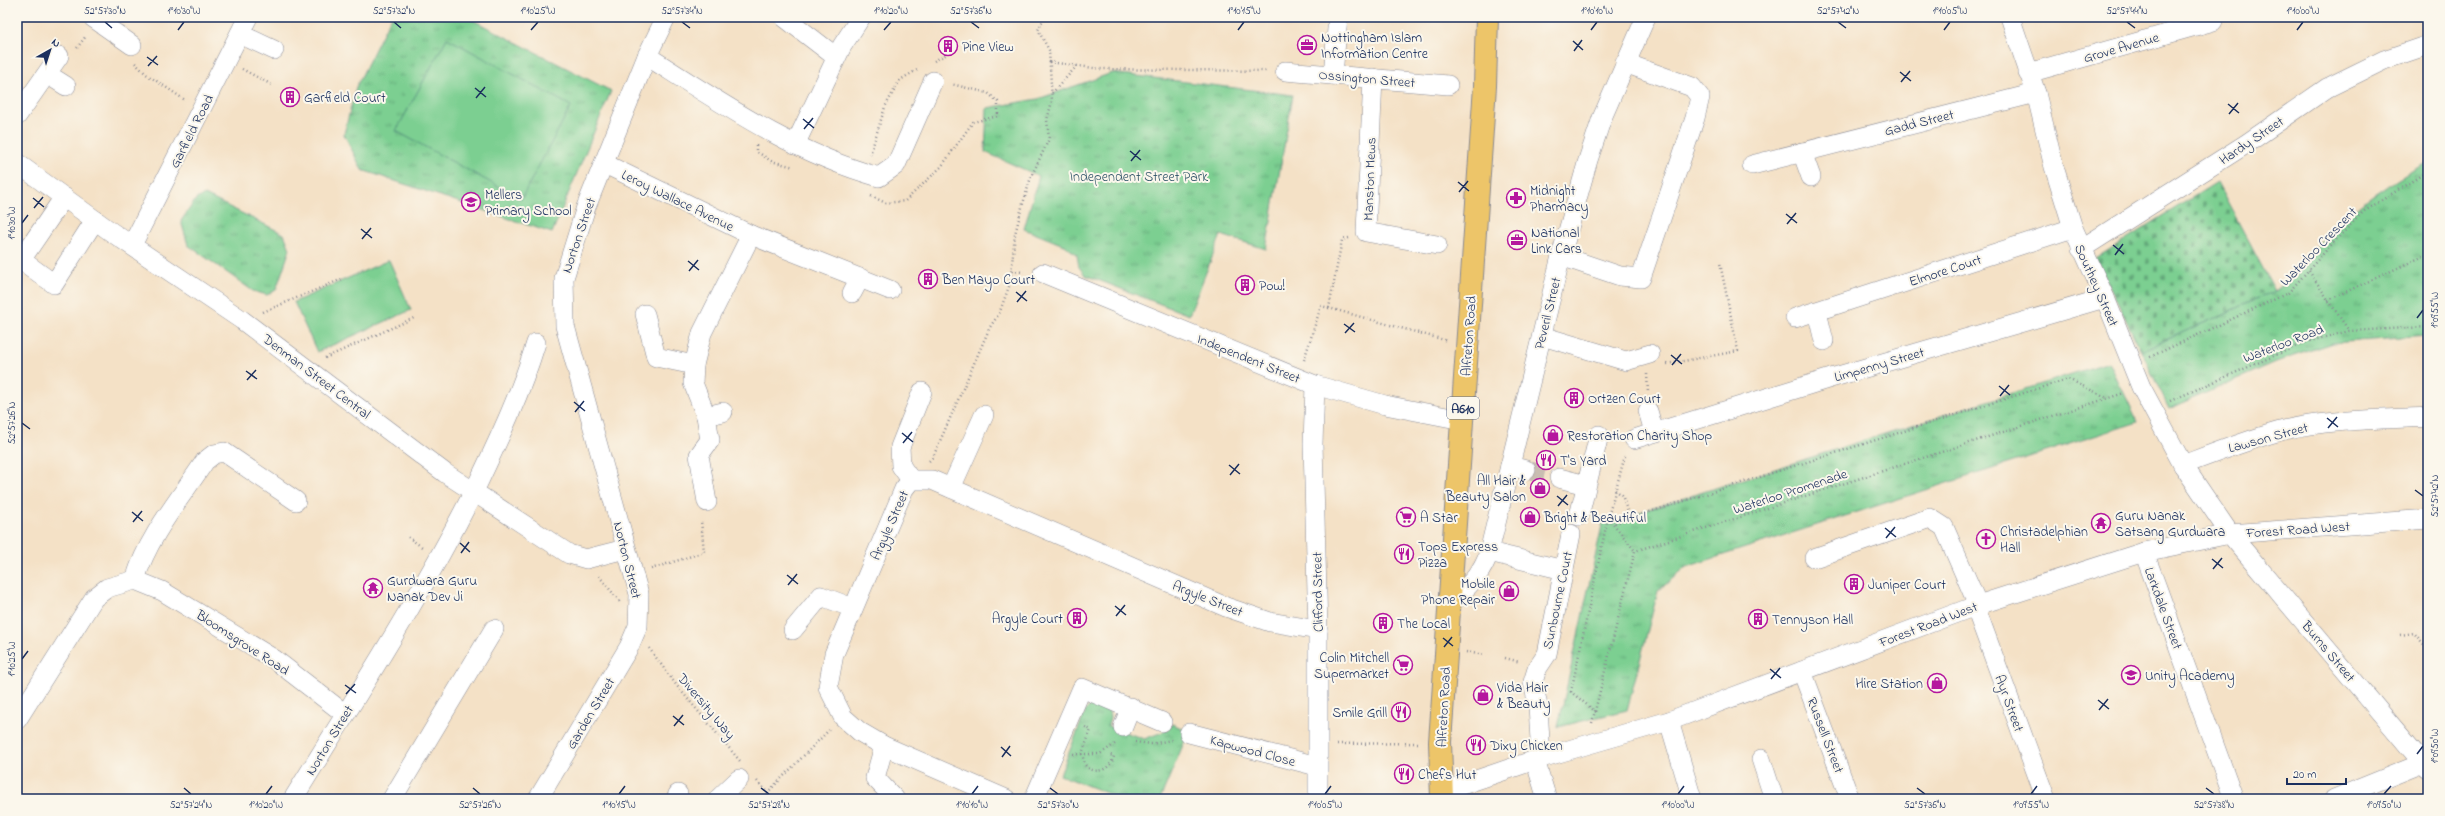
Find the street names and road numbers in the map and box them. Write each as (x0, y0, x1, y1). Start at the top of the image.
street label: Grove Avenue (2081, 27, 2162, 69)
street label: Ossington Street (1318, 65, 1416, 95)
street label: Garfield Road (165, 91, 220, 172)
street label: Gadd Street (1882, 105, 1957, 142)
street label: Hardy Street (2215, 112, 2289, 172)
street label: Manston Mews (1359, 137, 1382, 221)
street label: Leroy Wallace Avenue (617, 165, 738, 239)
street label: Norton Street (557, 195, 602, 276)
street label: Waterloo Crescent (2276, 202, 2363, 292)
street label: Southey Street (2067, 241, 2123, 331)
street label: Elmore Court (1907, 250, 1985, 293)
street label: Peveril Street (1529, 275, 1568, 352)
street label: Alfreton Road (1456, 295, 1483, 377)
street label: Waterloo Road (2240, 319, 2327, 369)
street label: Denman Street Central (257, 329, 375, 425)
street label: Independent Street (1194, 329, 1303, 390)
street label: Limpenny Street (1832, 342, 1927, 389)
road number: A610 (1447, 397, 1479, 419)
street label: Lawson Street (2226, 418, 2311, 459)
street label: Waterloo Promenade (1731, 464, 1851, 521)
street label: Argyle Street (866, 487, 916, 564)
street label: Forest Road West (2245, 516, 2351, 545)
street label: Norton Street (607, 520, 646, 601)
street label: Sunbourne Court (1538, 549, 1579, 651)
street label: Clifford Street (1307, 551, 1330, 632)
street label: Larkdale Street (2138, 564, 2187, 653)
street label: Argyle Street (1169, 576, 1246, 624)
street label: Forest Road West (1875, 597, 1981, 654)
street label: Bloomsgrove Road (190, 605, 293, 682)
street label: Burns Street (2295, 616, 2360, 687)
street label: Alfreton Road (1432, 666, 1457, 748)
street label: Diversity Way (670, 668, 740, 746)
street label: Ayr Street (1988, 672, 2029, 736)
street label: Garden Street (562, 674, 621, 754)
street label: Russell Street (1801, 695, 1849, 777)
street label: Norton Street (301, 701, 360, 780)
street label: Kapwood Close (1208, 730, 1298, 773)

